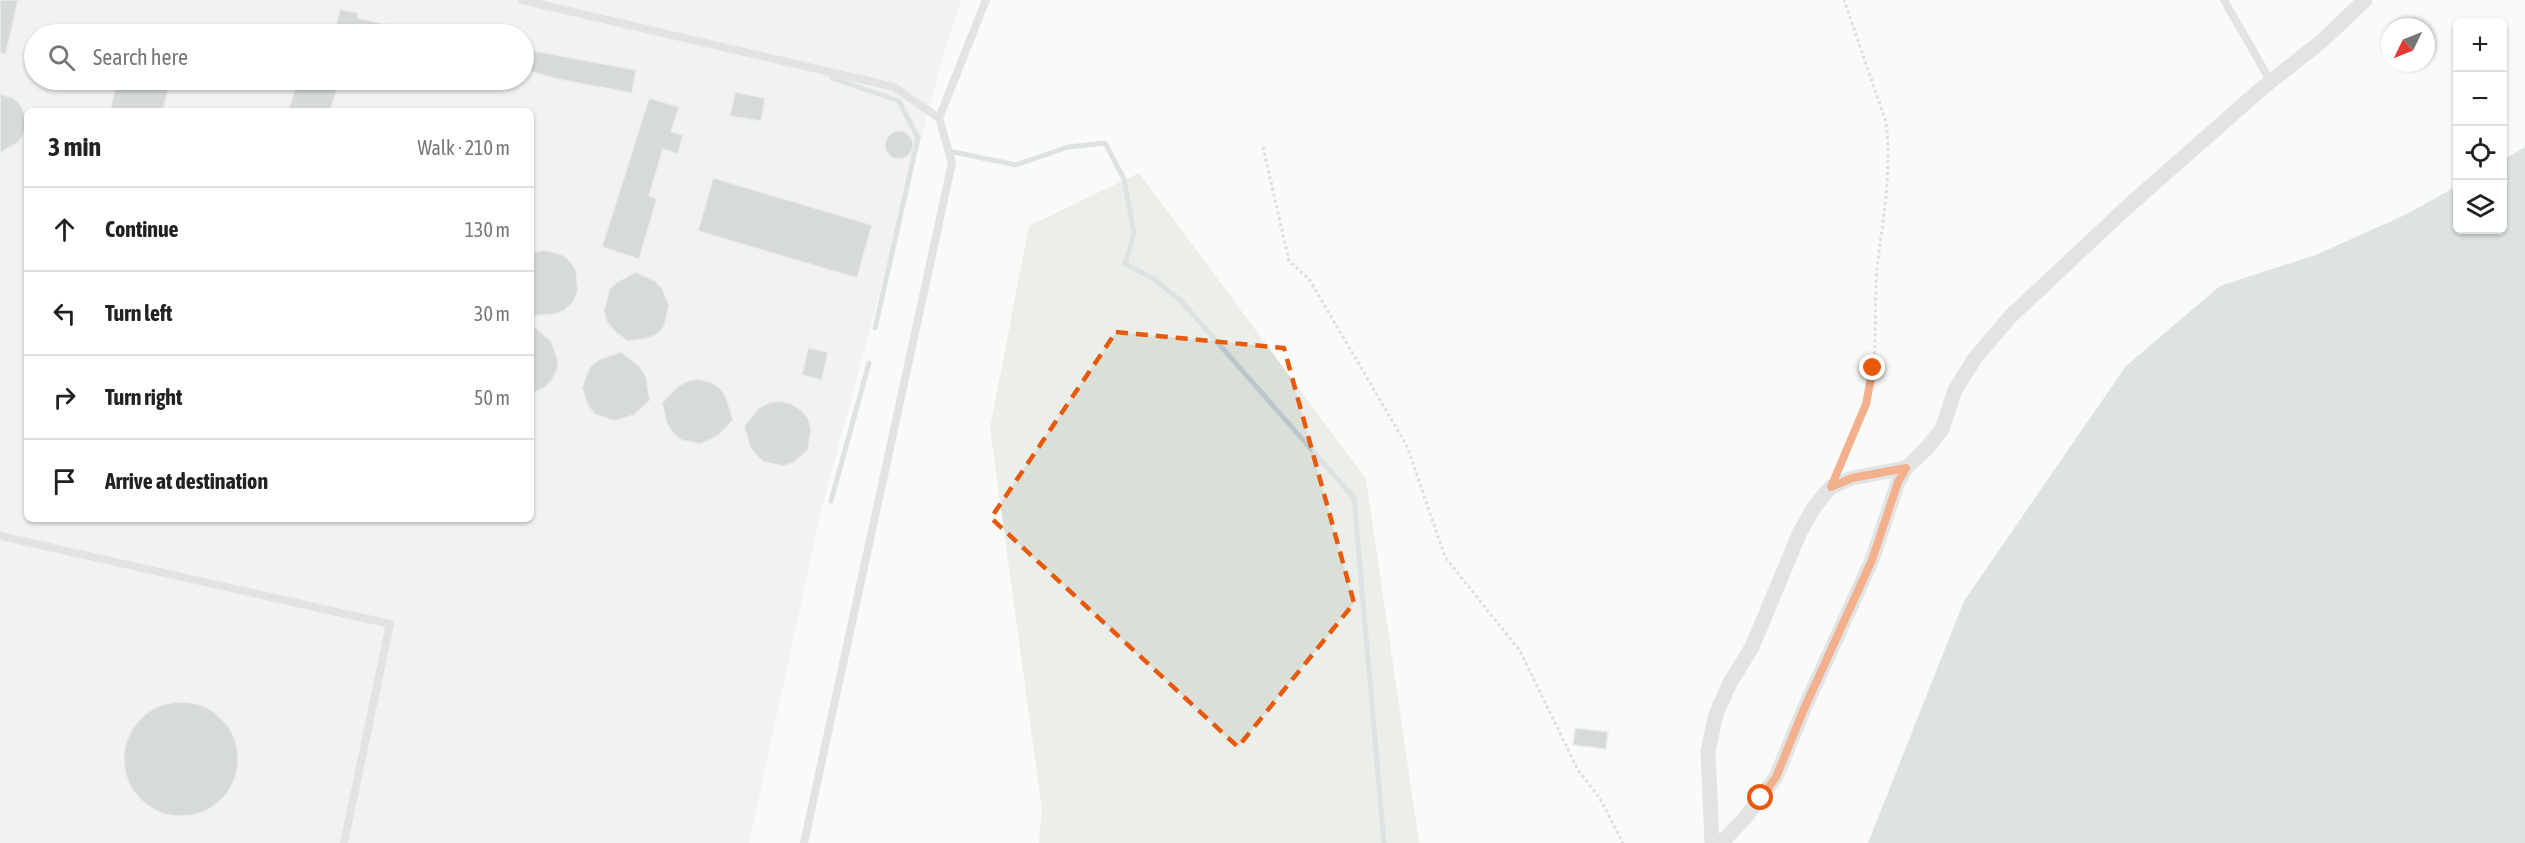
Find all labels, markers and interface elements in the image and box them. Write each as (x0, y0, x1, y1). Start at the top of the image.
north arrow (2381, 18, 2435, 72)
map controls (2453, 18, 2507, 234)
button: + (2453, 18, 2507, 72)
search box (24, 24, 534, 90)
icon: search (45, 41, 78, 74)
text: Search here (93, 44, 188, 70)
button: − (2453, 72, 2507, 126)
button: locate (2453, 126, 2507, 180)
text: 3 min (48, 132, 101, 162)
text: Walk · 210 m (418, 136, 510, 159)
button: layers (2453, 180, 2507, 234)
icon: ahead (48, 213, 81, 246)
text: Continue (105, 216, 179, 242)
text: 130 m (465, 218, 510, 241)
icon: left (48, 297, 81, 330)
text: Turn left (105, 300, 172, 326)
text: 30 m (474, 302, 510, 325)
route end (1859, 354, 1885, 380)
icon: right (48, 381, 81, 414)
text: Turn right (105, 384, 182, 410)
text: 50 m (474, 386, 510, 409)
icon: arrive (48, 465, 81, 498)
text: Arrive at destination (105, 468, 268, 494)
route start (1747, 784, 1773, 810)

